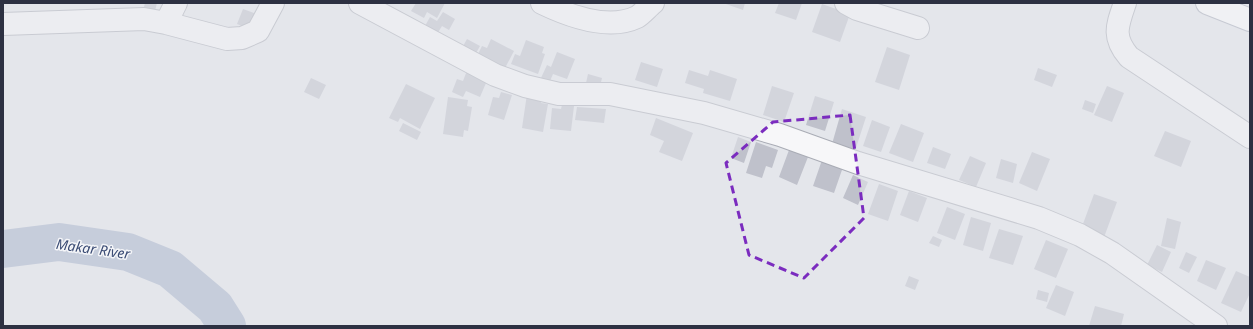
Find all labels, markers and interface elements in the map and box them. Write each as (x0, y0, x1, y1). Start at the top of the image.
water label: Makar River (55, 234, 132, 263)

